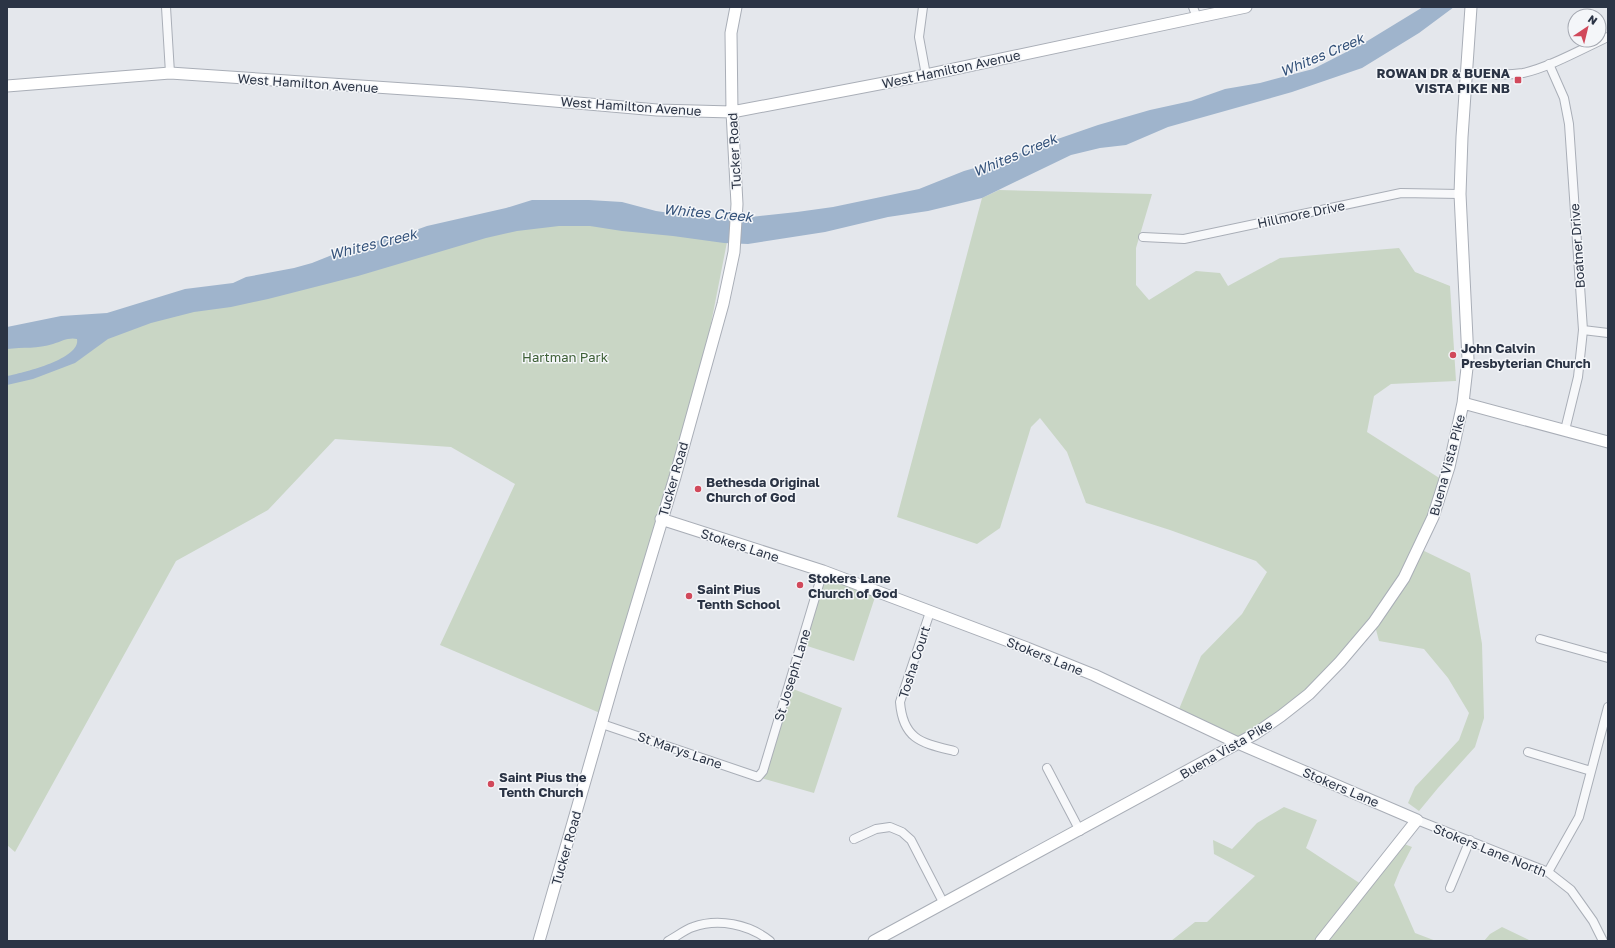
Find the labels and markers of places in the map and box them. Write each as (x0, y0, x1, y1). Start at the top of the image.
place label: ROWAN DR & BUENA VISTA PIKE NB (1376, 65, 1511, 96)
marker: ROWAN DR & BUENA VISTA PIKE NB (1513, 75, 1523, 85)
place label: John Calvin Presbyterian Church (1461, 340, 1591, 371)
marker: John Calvin Presbyterian Church (1448, 350, 1458, 360)
place label: Bethesda Original Church of God (706, 474, 820, 505)
marker: Bethesda Original Church of God (693, 484, 703, 494)
place label: Stokers Lane Church of God (808, 570, 897, 601)
marker: Stokers Lane Church of God (795, 580, 805, 590)
place label: Saint Pius Tenth School (697, 581, 781, 612)
marker: Saint Pius Tenth School (684, 591, 694, 601)
place label: Saint Pius the Tenth Church (499, 769, 587, 800)
marker: Saint Pius the Tenth Church (486, 779, 496, 789)

